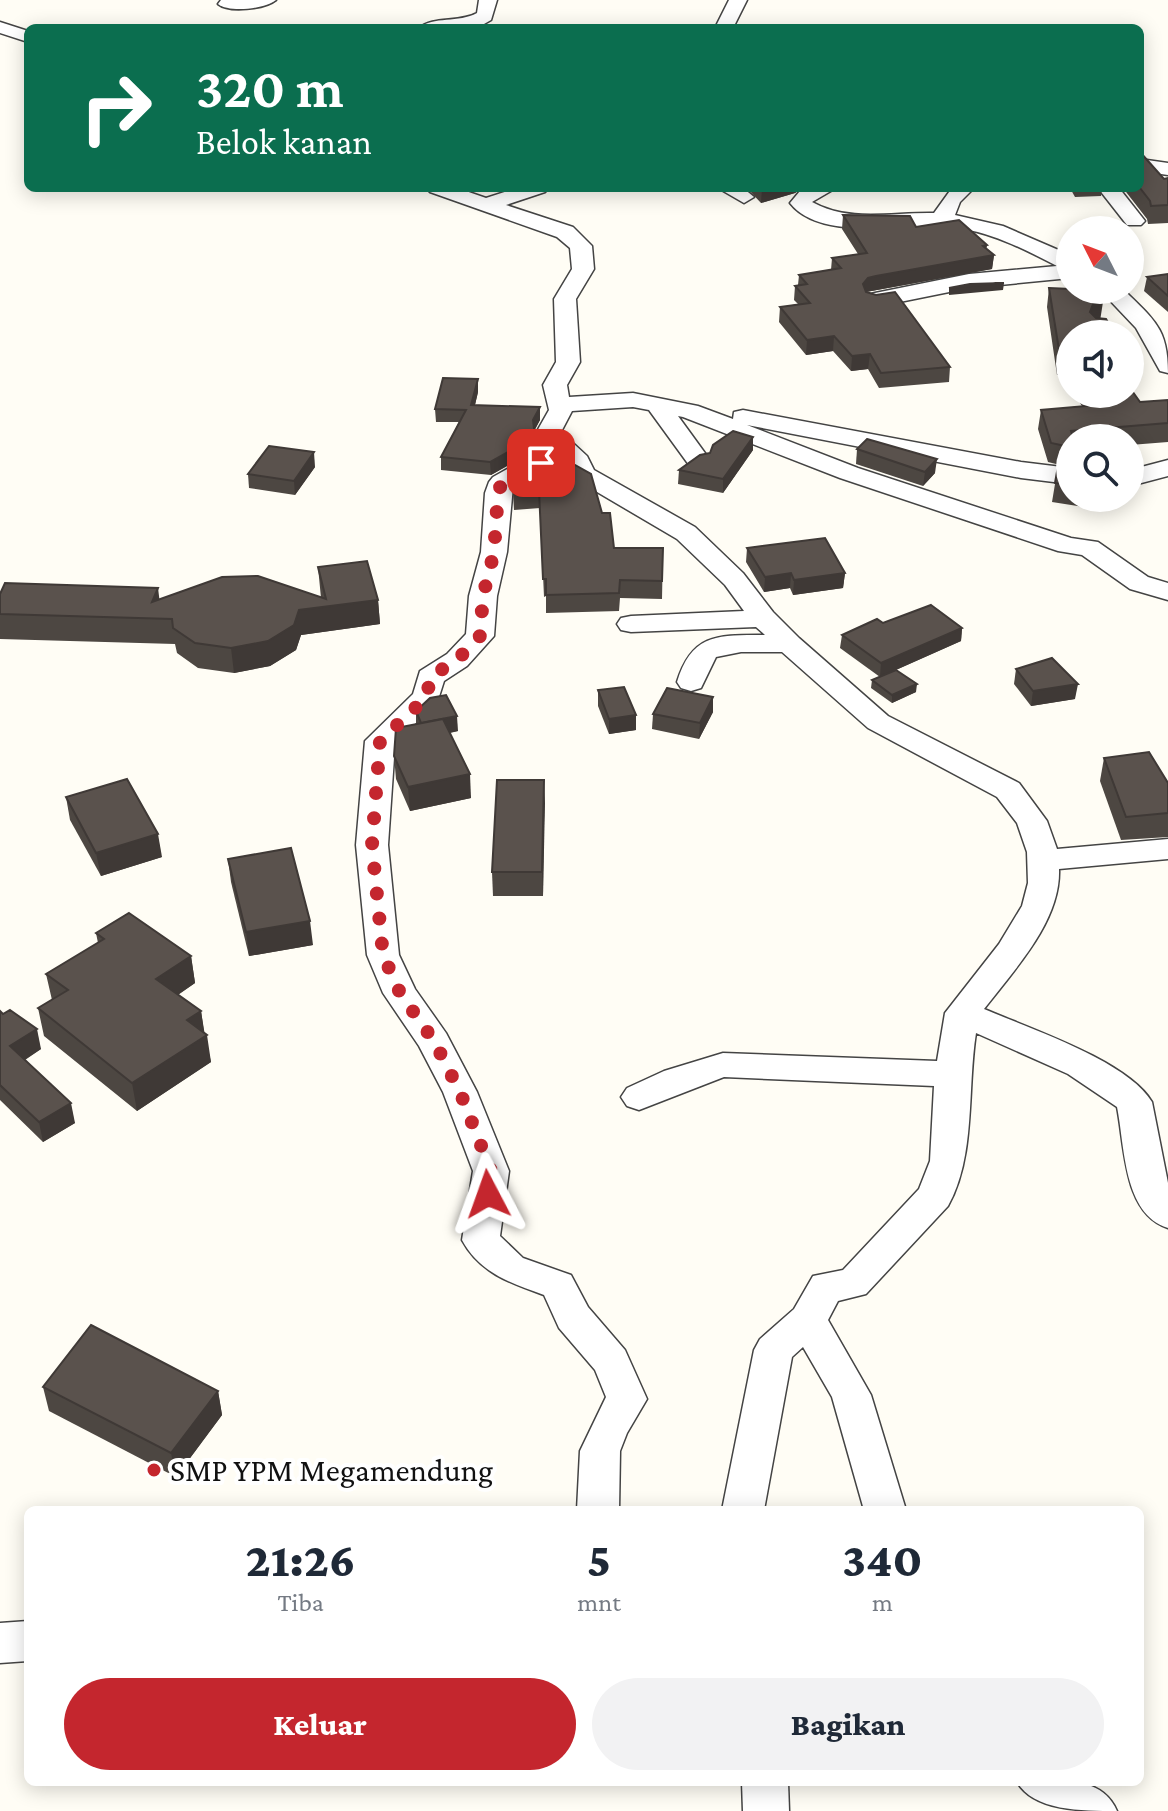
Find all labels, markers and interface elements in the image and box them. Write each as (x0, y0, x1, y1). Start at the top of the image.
icon: right (64, 56, 168, 160)
text: 320 m (196, 57, 344, 119)
text: Belok kanan (196, 122, 372, 162)
north arrow (1056, 216, 1144, 304)
map controls (1056, 216, 1144, 512)
button: sound (1056, 320, 1144, 408)
button: search (1056, 424, 1144, 512)
pin (507, 429, 575, 497)
icon: arrive (519, 441, 563, 485)
position arrow (446, 1152, 530, 1236)
place label: SMP YPM Megamendung (170, 1452, 493, 1488)
marker: SMP YPM Megamendung (145, 1461, 163, 1479)
text: 21:26 (246, 1533, 356, 1586)
text: 5 (587, 1533, 611, 1586)
text: 340 (842, 1533, 922, 1586)
text: Tiba (277, 1588, 324, 1617)
text: mnt (577, 1588, 621, 1617)
text: m (872, 1588, 893, 1617)
button: Keluar (64, 1678, 576, 1770)
button: Bagikan (592, 1678, 1104, 1770)

